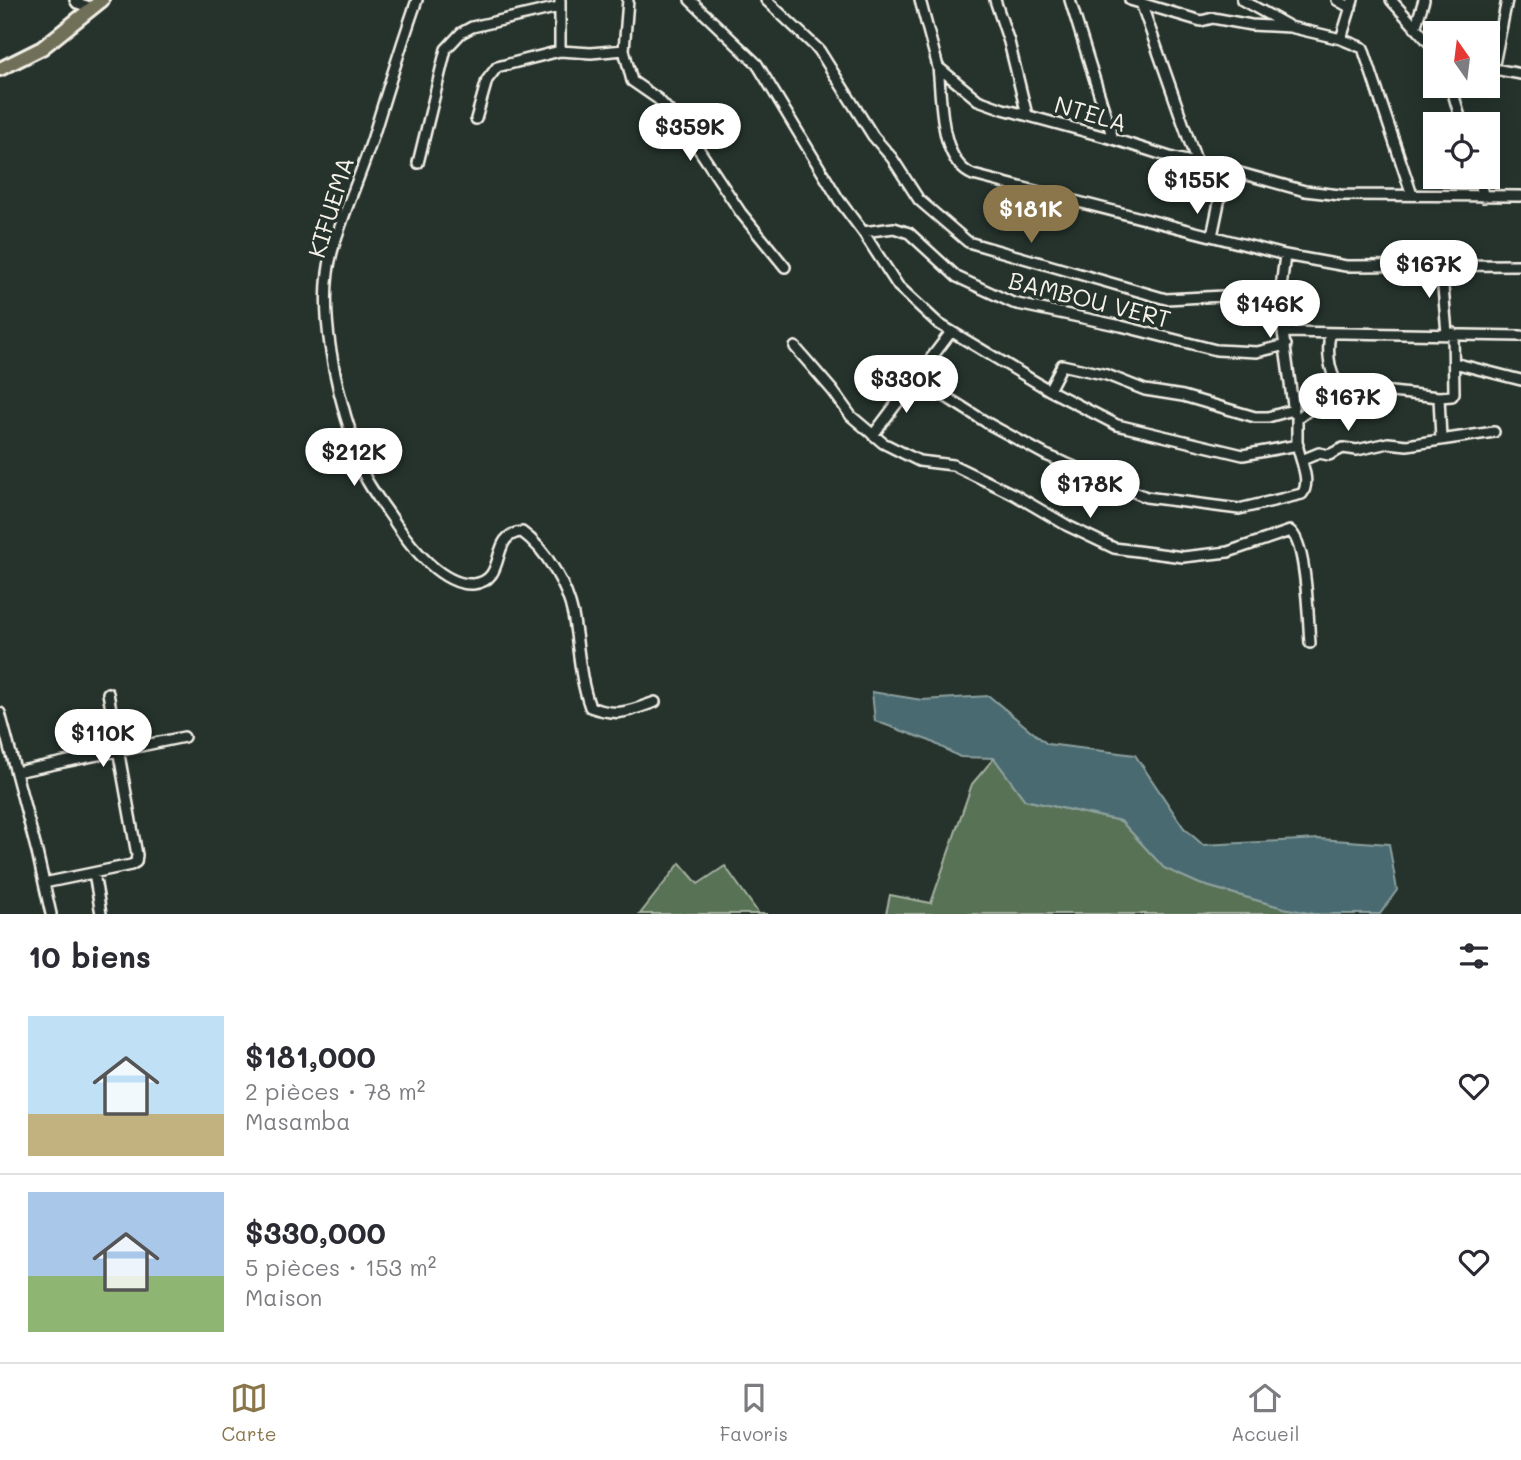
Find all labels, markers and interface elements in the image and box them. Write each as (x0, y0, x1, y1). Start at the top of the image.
north arrow (1423, 21, 1500, 98)
map controls (1423, 21, 1500, 189)
street label: NTELA (1051, 88, 1131, 138)
pin: $359K (641, 104, 739, 163)
text: $359K (655, 111, 725, 141)
button: locate (1423, 112, 1500, 189)
street label: KIFUEMA (300, 153, 360, 261)
pin: $155K (1148, 156, 1246, 216)
text: $155K (1164, 164, 1230, 194)
pin: $181K (982, 186, 1080, 245)
text: $181K (999, 193, 1063, 223)
pin: $167K (1380, 240, 1478, 300)
text: $167K (1396, 248, 1462, 278)
street label: BAMBOU VERT (1006, 264, 1174, 334)
pin: $146K (1221, 280, 1319, 340)
text: $146K (1236, 288, 1304, 318)
pin: $330K (857, 356, 955, 415)
text: $330K (870, 363, 942, 393)
pin: $167K (1299, 374, 1397, 433)
text: $167K (1315, 381, 1381, 411)
pin: $212K (305, 428, 403, 488)
text: $212K (321, 436, 387, 466)
pin: $178K (1041, 461, 1139, 520)
text: $178K (1057, 468, 1123, 498)
pin: $110K (54, 710, 152, 769)
text: $110K (71, 717, 135, 747)
text: 10 biens (28, 936, 151, 976)
icon: filters (1455, 937, 1493, 975)
text: $181,000 (245, 1036, 376, 1076)
icon: home (84, 1044, 168, 1128)
icon: heart (1455, 1067, 1493, 1105)
text: 2 pièces · 78 m² (245, 1076, 425, 1106)
text: Masamba (245, 1106, 350, 1136)
text: $330,000 (245, 1212, 386, 1252)
icon: home (84, 1220, 168, 1304)
icon: heart (1455, 1243, 1493, 1281)
text: 5 pièces · 153 m² (245, 1252, 436, 1282)
text: Maison (245, 1282, 322, 1312)
tab: Carte (222, 1379, 277, 1446)
tab: Favoris (720, 1379, 788, 1446)
tab: Accueil (1231, 1379, 1299, 1446)

